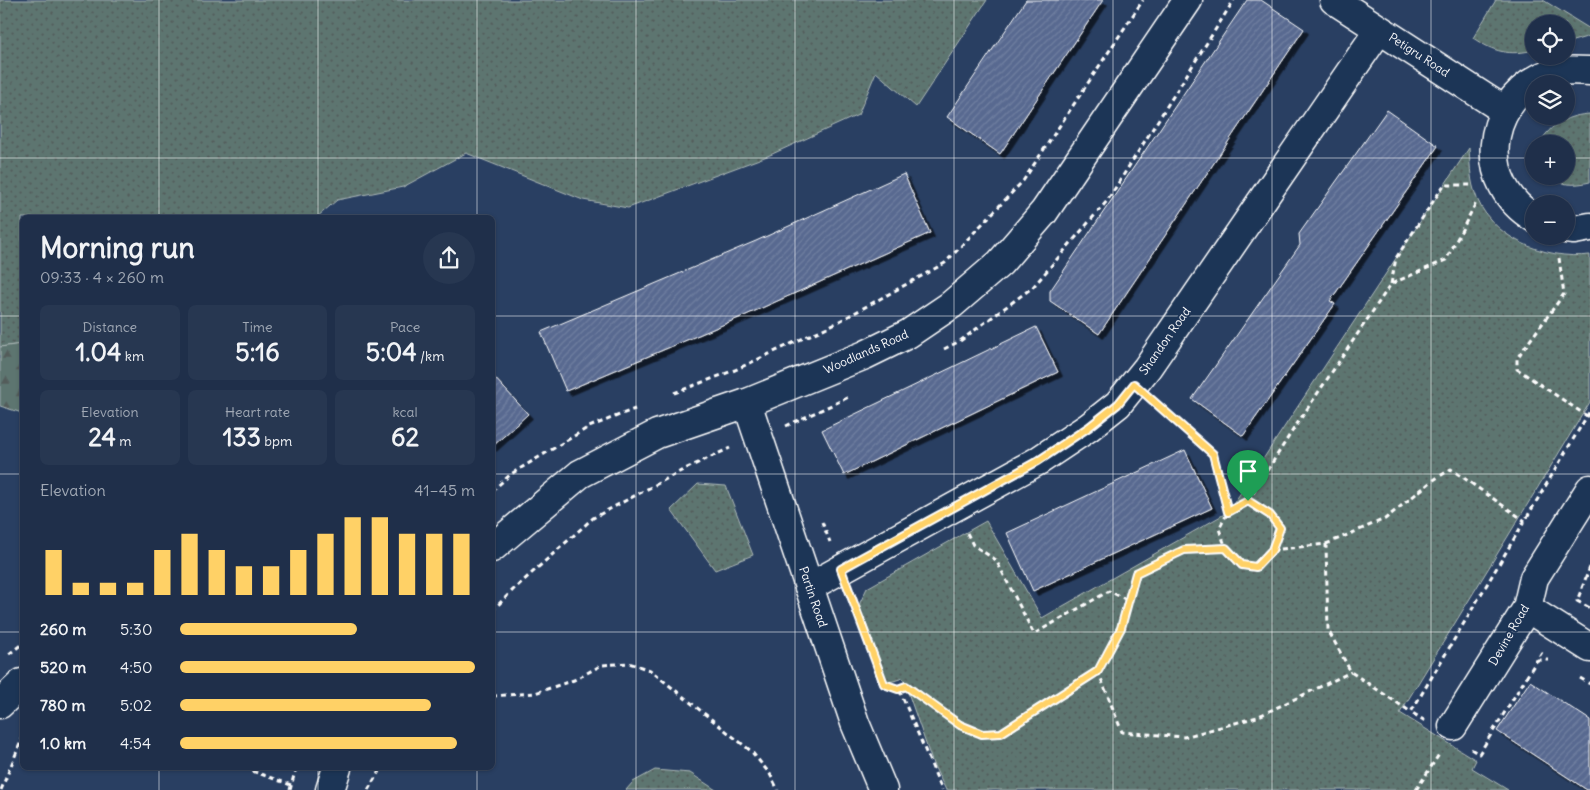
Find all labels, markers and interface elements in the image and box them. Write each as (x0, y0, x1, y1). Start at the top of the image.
map controls (1525, 15, 1575, 245)
button: locate (1525, 15, 1575, 65)
street label: Petigru Road (1386, 29, 1453, 80)
button: layers (1525, 75, 1575, 125)
button: + (1525, 135, 1575, 185)
button: − (1525, 195, 1575, 245)
text: Morning run (40, 230, 195, 266)
button: share (423, 232, 475, 284)
text: 09:33 · 4 × 260 m (40, 267, 164, 287)
street label: Shandon Road (1136, 304, 1193, 377)
text: Distance (82, 318, 137, 336)
text: Time (242, 318, 273, 336)
text: Pace (390, 318, 420, 336)
street label: Woodlands Road (821, 326, 910, 377)
text: 1.04 (75, 336, 121, 368)
text: 5:16 (235, 336, 280, 368)
text: 5:04 (366, 336, 417, 368)
text: km (121, 347, 144, 365)
text: /km (417, 347, 445, 365)
text: Elevation (81, 403, 139, 421)
text: Heart rate (225, 403, 290, 421)
text: kcal (393, 403, 418, 421)
text: 24 (88, 421, 116, 453)
text: 133 (223, 421, 261, 453)
text: 62 (391, 421, 419, 453)
text: m (116, 432, 132, 450)
text: bpm (261, 432, 292, 450)
pin (1227, 450, 1269, 501)
icon: arrive (1234, 457, 1262, 485)
text: Elevation (40, 480, 106, 500)
text: 41–45 m (414, 480, 475, 500)
street label: Partin Road (796, 564, 831, 629)
street label: Devine Road (1485, 602, 1532, 668)
text: 260 m (40, 619, 86, 639)
text: 5:30 (120, 619, 152, 639)
text: 520 m (40, 657, 86, 677)
text: 4:50 (120, 657, 153, 677)
text: 780 m (40, 695, 85, 715)
text: 5:02 (120, 695, 152, 715)
text: 1.0 km (40, 733, 86, 753)
text: 4:54 (120, 733, 151, 753)

